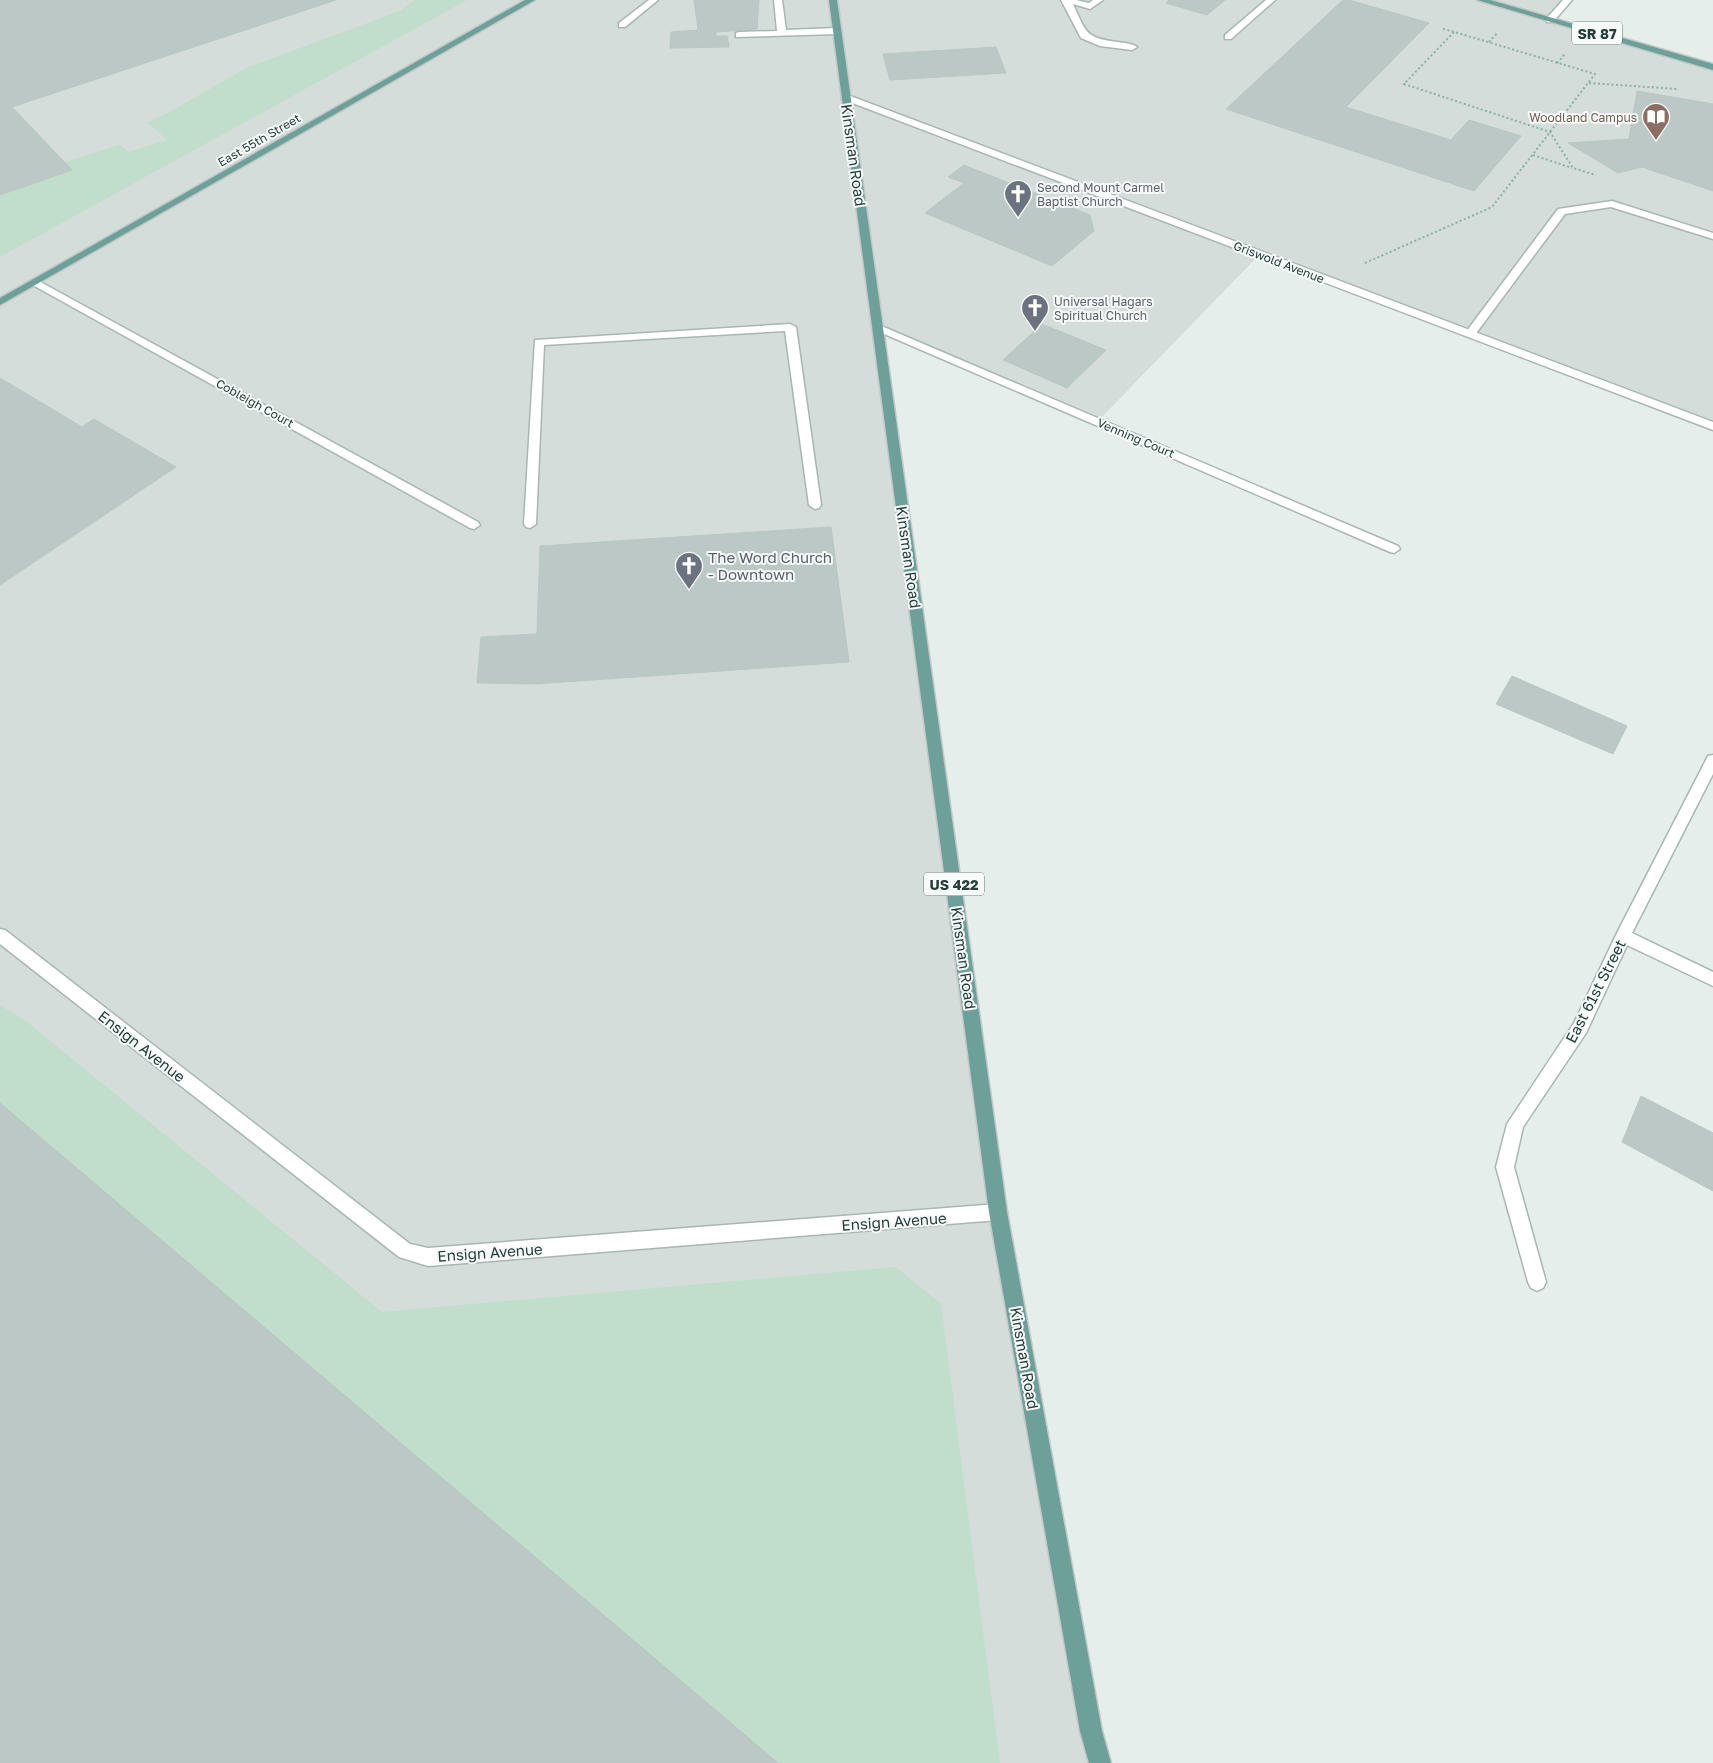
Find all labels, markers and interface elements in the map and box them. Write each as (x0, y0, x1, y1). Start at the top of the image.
road number: SR 87 (1572, 22, 1622, 44)
library icon: Woodland Campus (1641, 102, 1671, 141)
street label: Kinsman Road (838, 103, 870, 207)
street label: East 55th Street (215, 110, 303, 170)
place label: Woodland Campus (1529, 110, 1637, 125)
church icon: Second Mount Carmel Baptist Church (1003, 179, 1033, 218)
place label: Second Mount Carmel Baptist Church (1037, 180, 1164, 209)
street label: Griswold Avenue (1232, 238, 1327, 286)
church icon: Universal Hagars Spiritual Church (1020, 293, 1050, 332)
place label: Universal Hagars Spiritual Church (1054, 294, 1153, 323)
street label: Cobleigh Court (213, 375, 297, 431)
street label: Venning Court (1095, 415, 1177, 461)
street label: Kinsman Road (893, 505, 925, 609)
place label: The Word Church - Downtown (708, 548, 832, 583)
church icon: The Word Church - Downtown (674, 551, 704, 590)
road number: US 422 (924, 872, 984, 896)
street label: Kinsman Road (948, 906, 980, 1010)
street label: East 61st Street (1561, 936, 1629, 1046)
street label: Ensign Avenue (95, 1006, 189, 1086)
street label: Ensign Avenue (841, 1208, 948, 1234)
street label: Ensign Avenue (437, 1239, 544, 1265)
street label: Kinsman Road (1007, 1306, 1043, 1410)

